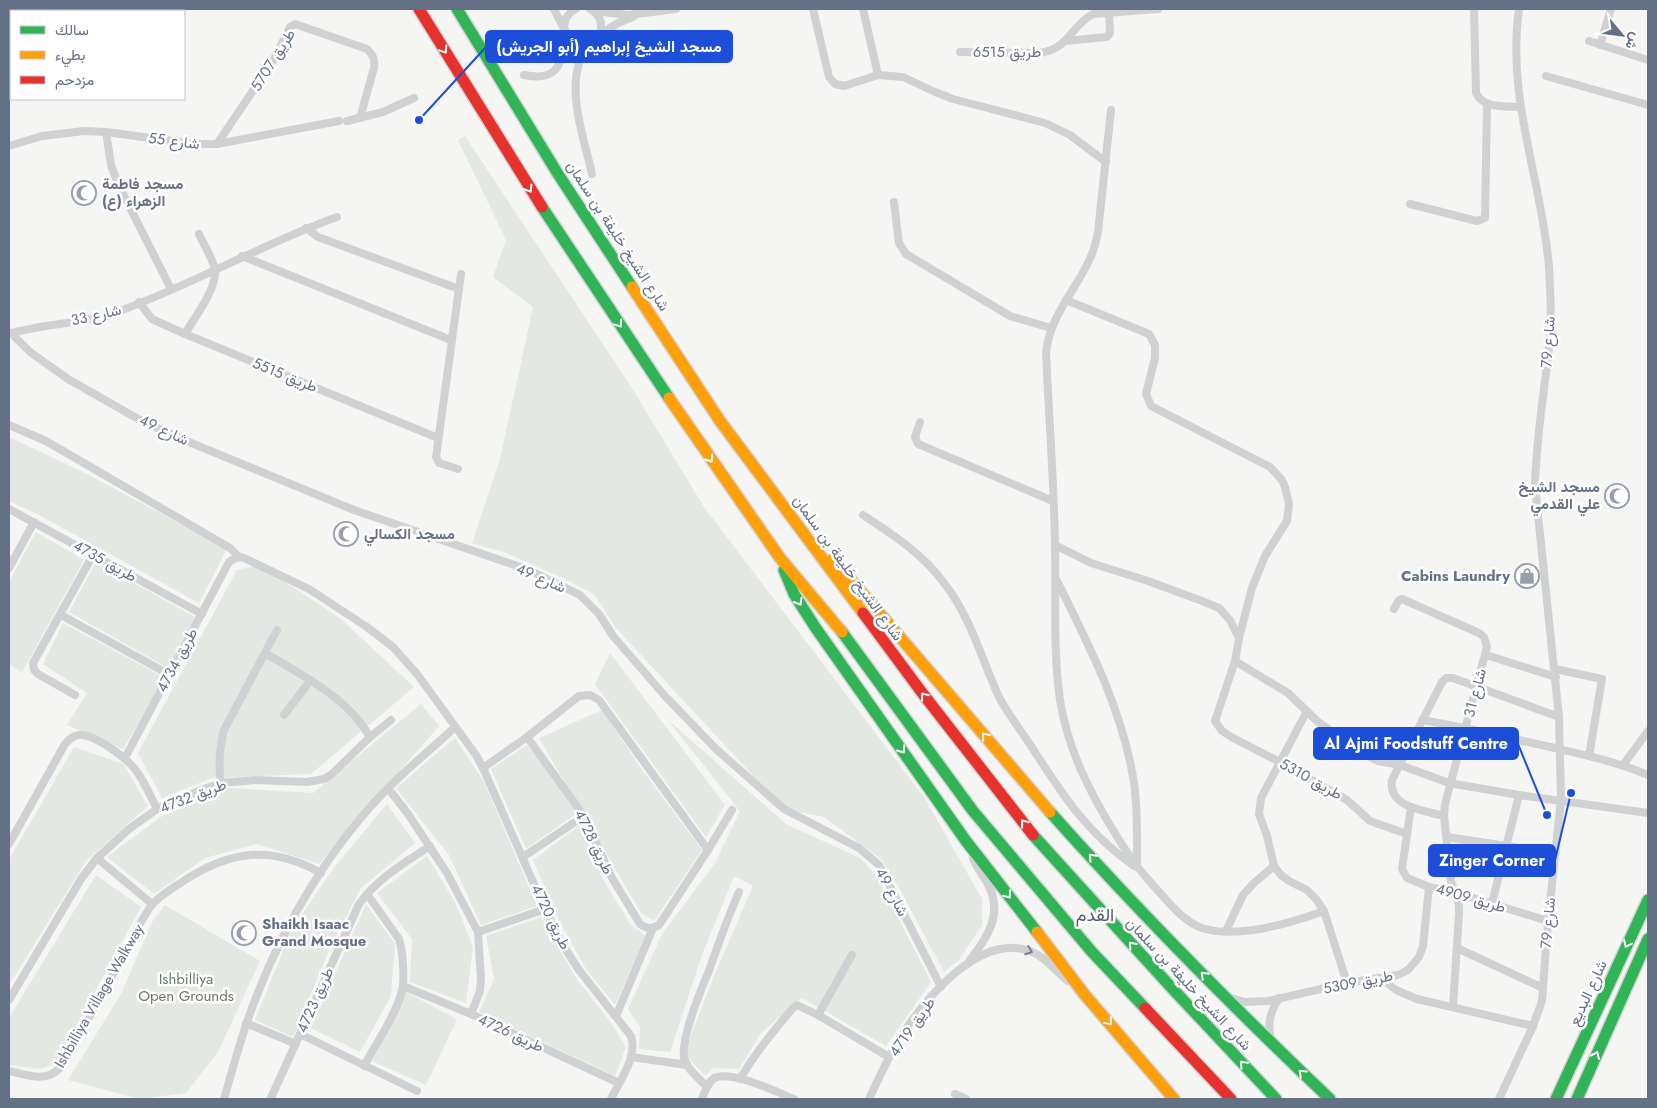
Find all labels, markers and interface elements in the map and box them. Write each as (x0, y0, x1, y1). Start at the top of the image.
legend (10, 10, 185, 100)
north arrow (1597, 10, 1647, 60)
text: سالك (55, 19, 89, 41)
street label: طريق 5707 (245, 25, 301, 95)
text: ش (1620, 29, 1646, 54)
callout: مسجد الشيخ إبراهيم (أبو الجريش) (486, 31, 732, 62)
text: مسجد الشيخ إبراهيم (أبو الجريش) (496, 35, 722, 58)
street label: طريق 6515 (973, 41, 1042, 63)
text: بطيء (55, 44, 85, 68)
one-way arrow (438, 45, 448, 54)
text: مزدحم (55, 69, 94, 91)
street label: شارع 55 (147, 127, 201, 155)
street label: شارع الشيخ خليفة بن سلمان (561, 157, 675, 316)
place label: مسجد فاطمة الزهراء (ع) (102, 173, 183, 212)
mosque icon: مسجد فاطمة الزهراء (ع) (71, 180, 97, 206)
one-way arrow (523, 183, 533, 192)
street label: شارع 33 (69, 299, 124, 331)
street label: شارع 79 (1535, 316, 1561, 368)
one-way arrow (613, 318, 622, 328)
street label: طريق 5515 (249, 352, 321, 398)
street label: شارع 49 (136, 409, 192, 451)
one-way arrow (704, 453, 713, 463)
place label: مسجد الشيخ علي القدمي (1519, 476, 1600, 517)
mosque icon: مسجد الشيخ علي القدمي (1604, 483, 1630, 509)
street label: شارع الشيخ خليفة بن سلمان (788, 491, 908, 645)
mosque icon: مسجد الكسالي (333, 521, 359, 547)
place label: مسجد الكسالي (364, 523, 455, 547)
street label: طريق 4735 (69, 535, 141, 588)
street label: شارع 49 (513, 557, 569, 599)
shop icon: Cabins Laundry (1514, 563, 1540, 589)
place label: Cabins Laundry (1401, 565, 1510, 587)
one-way arrow (793, 597, 803, 606)
street label: طريق 4734 (151, 624, 203, 696)
street label: شارع 31 (1458, 666, 1492, 720)
one-way arrow (921, 693, 929, 702)
callout: Al Ajmi Foodstuff Centre (1314, 728, 1518, 759)
one-way arrow (982, 732, 991, 741)
text: Al Ajmi Foodstuff Centre (1323, 732, 1508, 755)
one-way arrow (896, 744, 905, 754)
street label: طريق 5310 (1276, 753, 1347, 805)
street label: طريق 4732 (157, 773, 230, 819)
street label: طريق 4728 (569, 806, 619, 878)
one-way arrow (1022, 820, 1030, 829)
callout: Zinger Corner (1429, 845, 1555, 876)
text: Zinger Corner (1439, 849, 1545, 872)
one-way arrow (1089, 854, 1098, 863)
street label: شارع 49 (870, 864, 914, 920)
street label: طريق 4909 (1434, 878, 1509, 918)
street label: طريق 4720 (526, 881, 576, 954)
one-way arrow (1003, 889, 1011, 898)
street label: شارع 79 (1535, 896, 1561, 949)
district label: القدم (1076, 902, 1114, 928)
street label: شارع الشيخ خليفة بن سلمان (1121, 912, 1257, 1056)
place label: Shaikh Isaac Grand Mosque (262, 913, 367, 952)
street label: Ishbilliya Village Walkway (49, 920, 149, 1072)
mosque icon: Shaikh Isaac Grand Mosque (231, 920, 257, 946)
one-way arrow (1622, 939, 1633, 948)
one-way arrow (1129, 941, 1138, 950)
one-way arrow (1024, 945, 1033, 955)
street label: شارع البديع (1563, 956, 1613, 1029)
street label: طريق 4723 (291, 964, 339, 1036)
street label: طريق 5309 (1321, 964, 1395, 1000)
park label: Ishbilliya Open Grounds (138, 968, 234, 1007)
one-way arrow (1201, 972, 1210, 981)
street label: طريق 4719 (883, 993, 941, 1061)
street label: طريق 4726 (475, 1008, 548, 1058)
one-way arrow (1103, 1017, 1112, 1026)
one-way arrow (1590, 1051, 1601, 1060)
one-way arrow (1240, 1060, 1249, 1069)
one-way arrow (1299, 1070, 1308, 1079)

